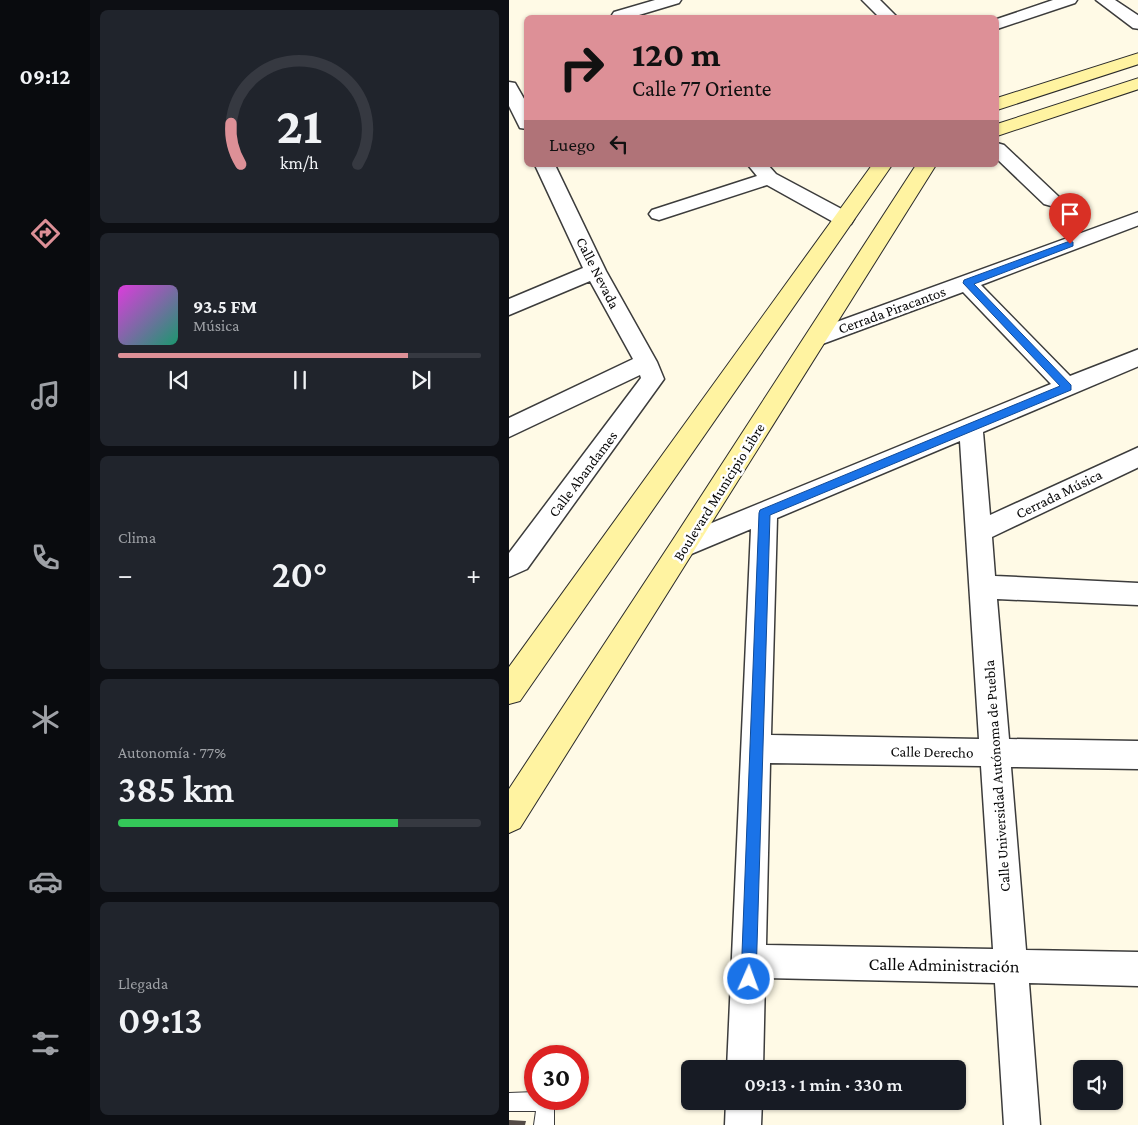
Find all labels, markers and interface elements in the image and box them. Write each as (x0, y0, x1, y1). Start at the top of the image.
icon: right (549, 35, 614, 100)
text: 120 m (632, 35, 721, 74)
text: 09:12 (20, 64, 70, 89)
text: Calle 77 Oriente (632, 76, 771, 101)
text: 21 (277, 96, 322, 154)
icon: left (605, 130, 633, 158)
text: Luego (549, 134, 595, 155)
text: km/h (280, 153, 319, 173)
pin (1049, 193, 1091, 244)
icon: arrive (1056, 200, 1084, 228)
icon: directions (28, 216, 63, 251)
street label: Calle Nevada (573, 235, 623, 311)
street label: Cerrada Piracantos (836, 283, 948, 337)
text: 93.5 FM (193, 296, 257, 317)
text: Música (193, 317, 239, 334)
icon: previous (165, 366, 193, 394)
icon: pause (286, 366, 314, 394)
icon: next (407, 366, 435, 394)
icon: music (28, 378, 63, 413)
street label: Boulevard Municipio Libre (670, 420, 769, 564)
street label: Calle Abandames (545, 428, 621, 520)
street label: Cerrada Música (1013, 466, 1105, 522)
text: Clima (118, 529, 156, 546)
icon: phone (28, 540, 63, 575)
text: 20° (272, 553, 327, 595)
text: − (118, 559, 133, 590)
text: + (466, 559, 481, 590)
street label: Calle Universidad Autónoma de Puebla (981, 659, 1013, 893)
icon: climate (28, 702, 63, 737)
street label: Calle Derecho (890, 743, 974, 761)
text: Autonomía · 77% (118, 744, 226, 761)
text: 385 km (118, 768, 234, 810)
icon: car (28, 864, 63, 899)
position arrow (722, 952, 774, 1004)
street label: Calle Administración (868, 954, 1020, 976)
text: Llegada (118, 975, 168, 992)
text: 09:13 (118, 999, 202, 1041)
icon: filters (28, 1026, 63, 1061)
speed limit sign: 30 (524, 1045, 589, 1110)
map controls (1073, 1060, 1123, 1110)
button: sound (1073, 1060, 1123, 1110)
text: 09:13 · 1 min · 330 m (744, 1074, 903, 1095)

